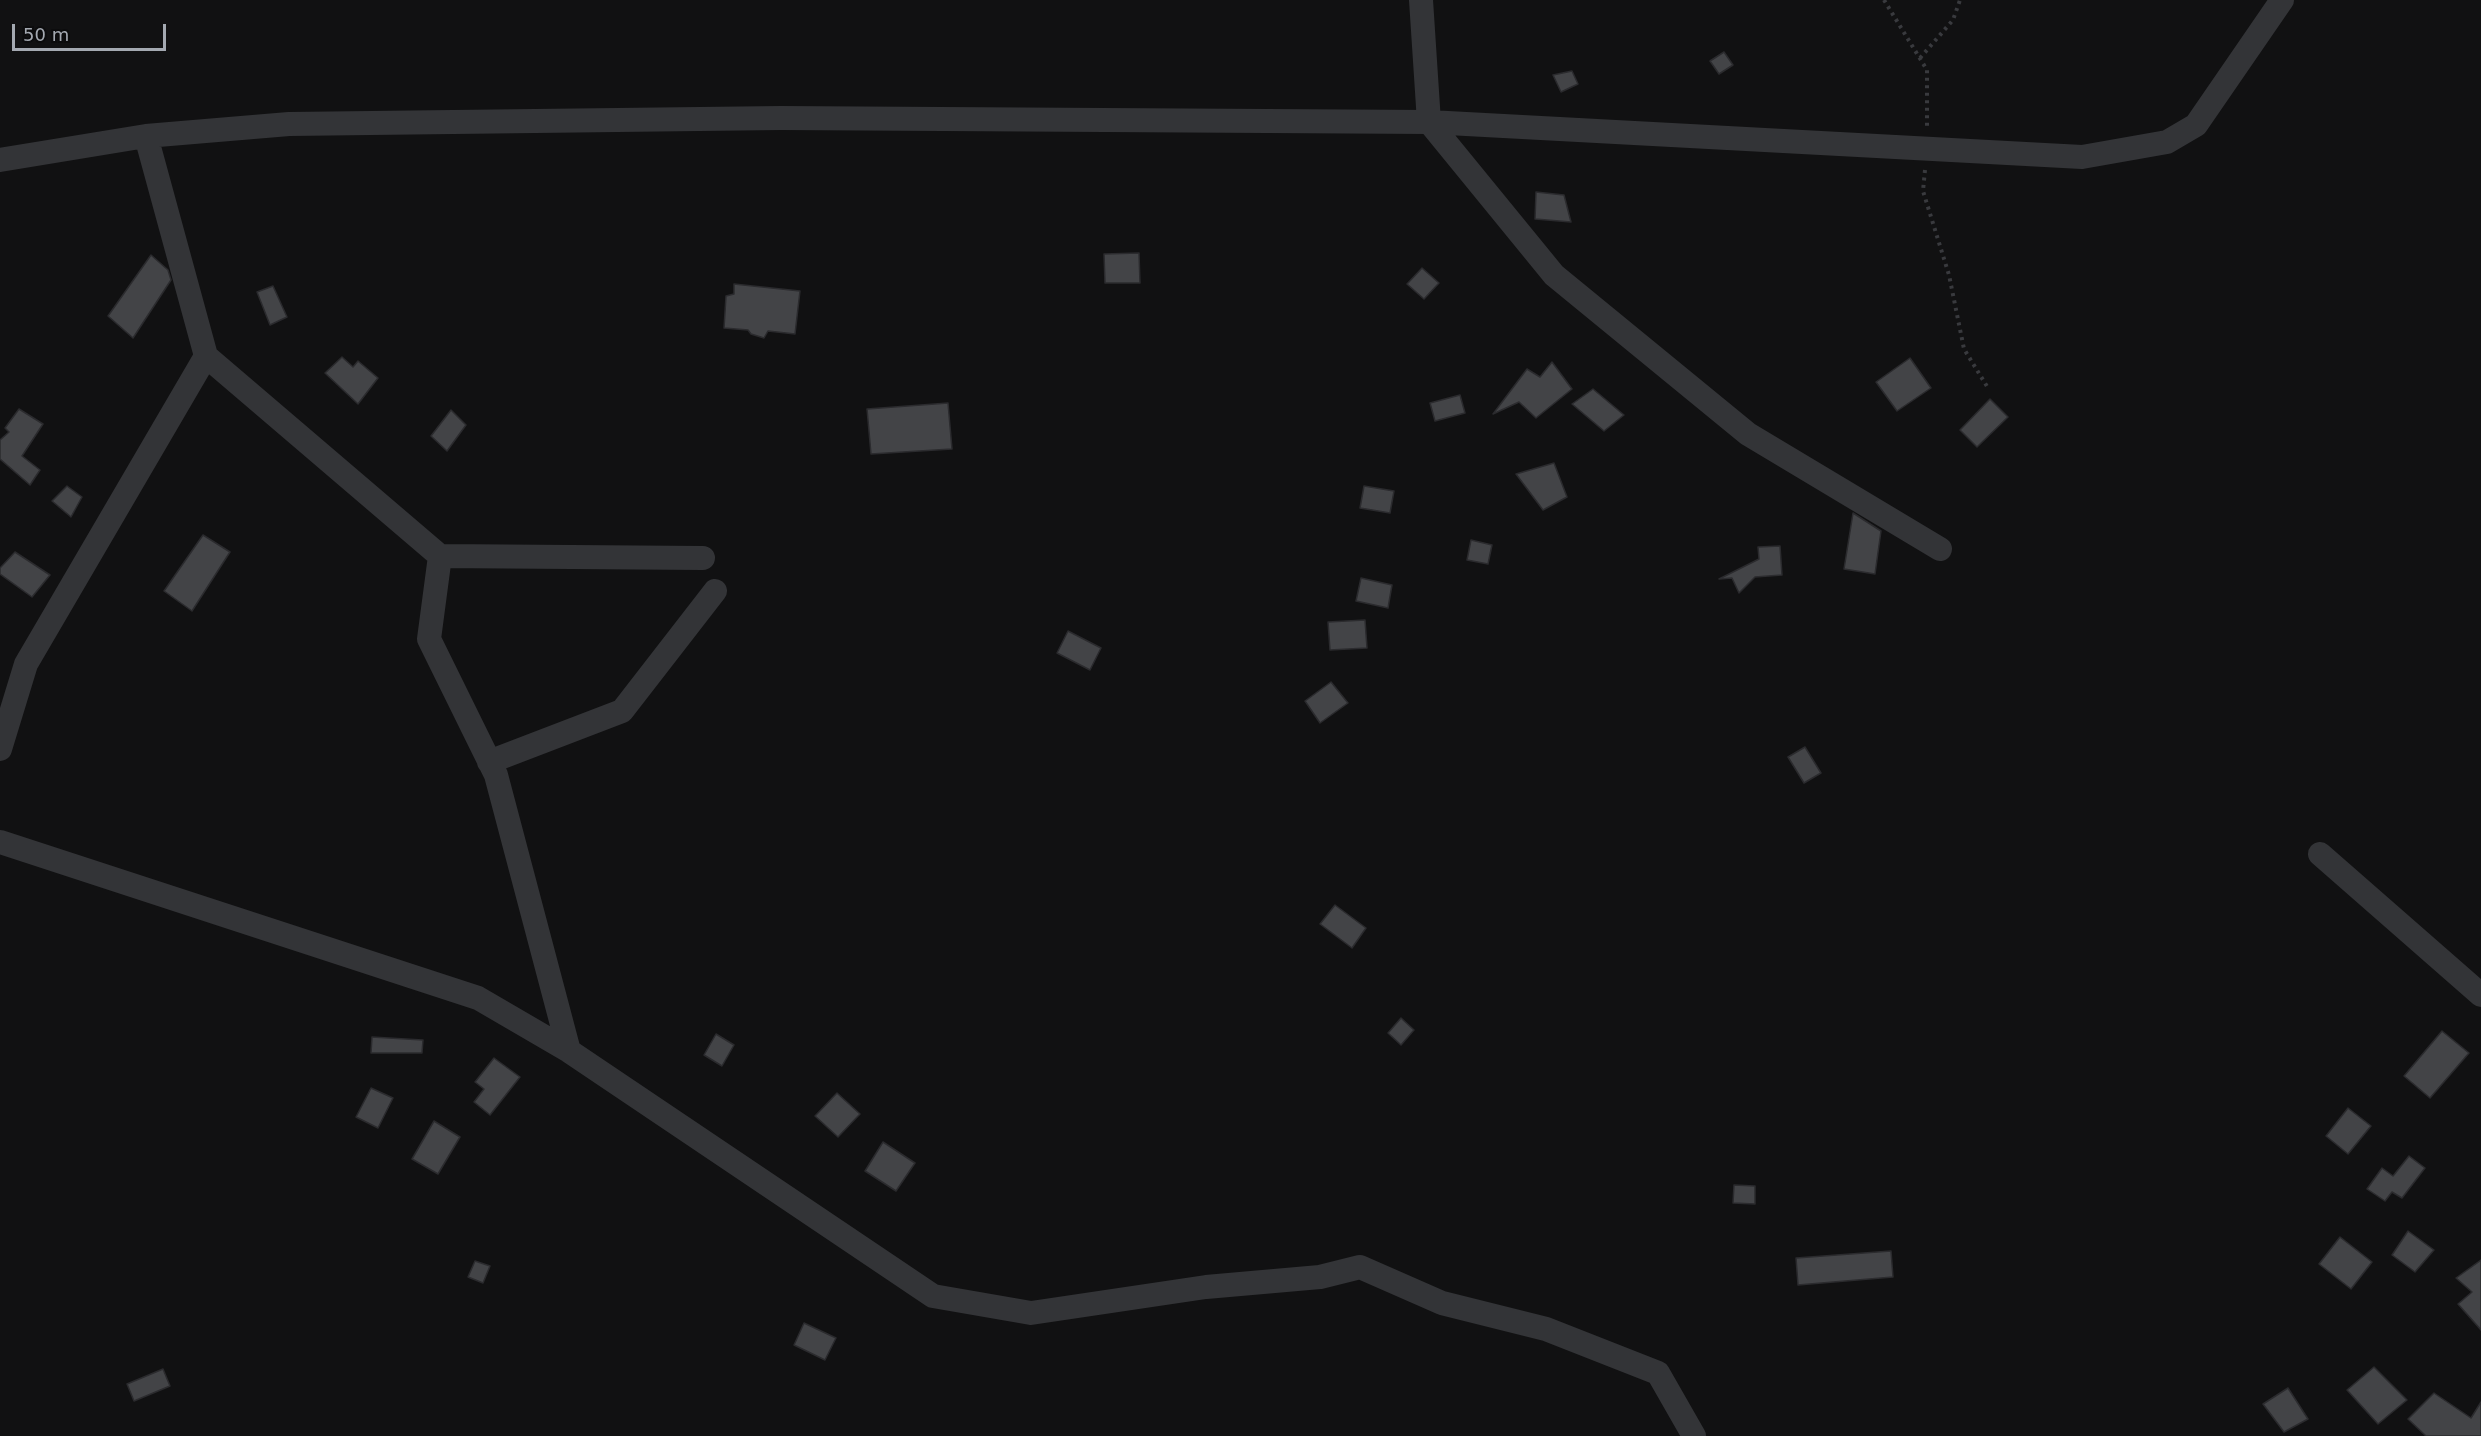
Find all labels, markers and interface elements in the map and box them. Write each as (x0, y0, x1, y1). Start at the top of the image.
scale bar (15, 12, 170, 50)
text: 50 m (23, 24, 69, 45)

